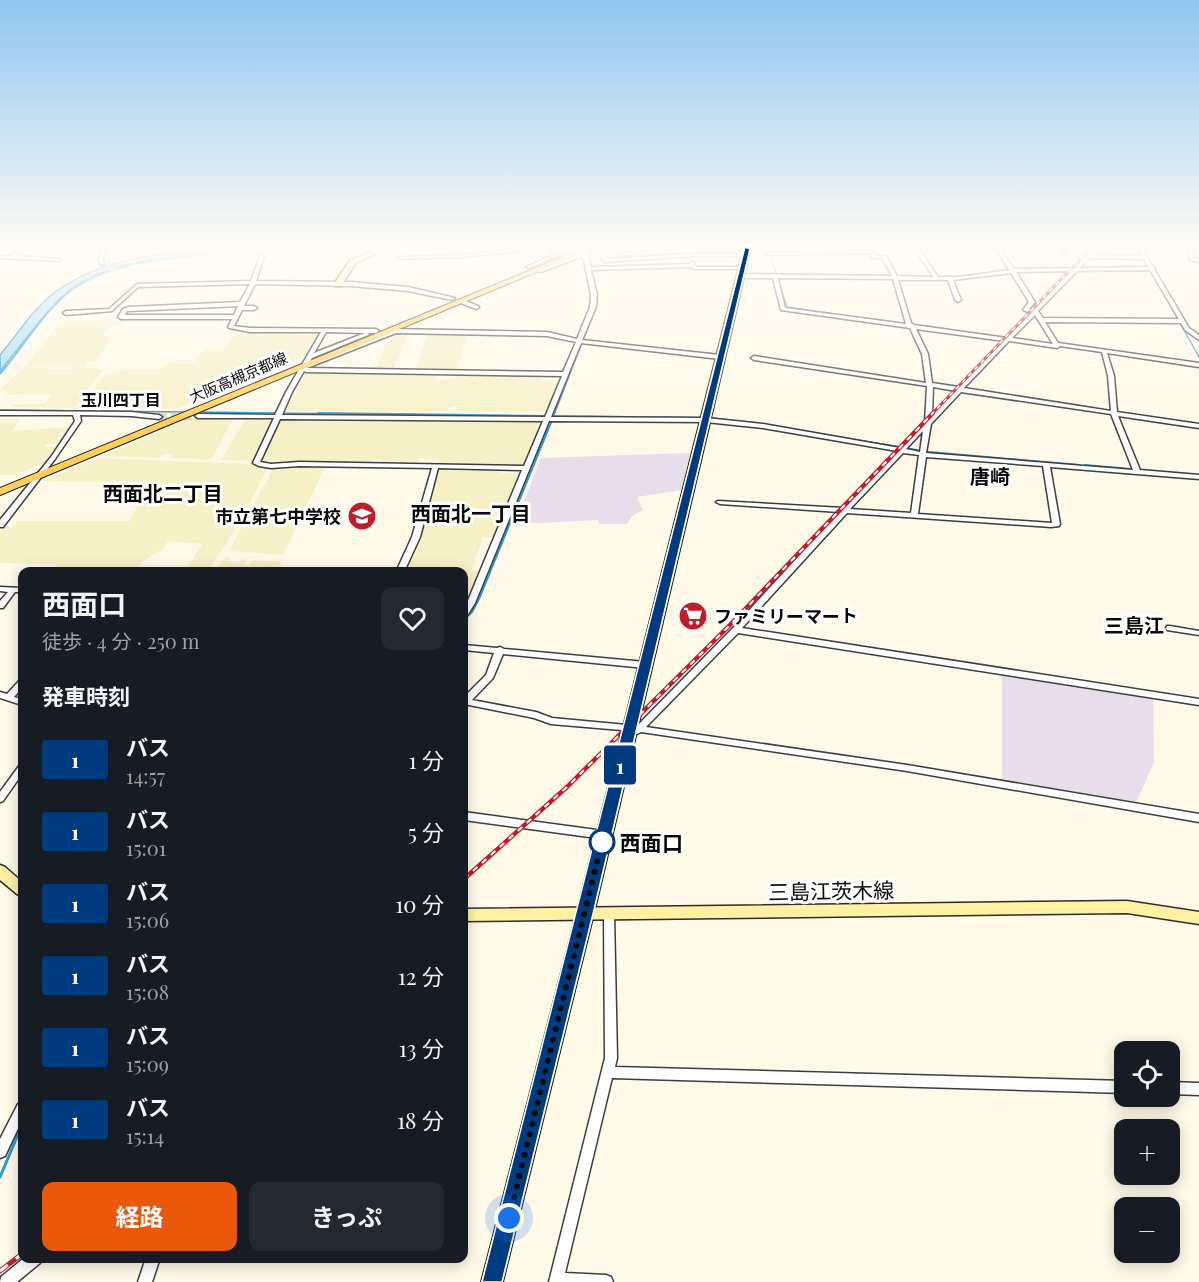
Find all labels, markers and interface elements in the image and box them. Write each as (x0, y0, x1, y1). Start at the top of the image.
street label: 大阪高槻京都線 (186, 347, 290, 407)
district label: 玉川四丁目 (81, 389, 161, 410)
district label: 唐崎 (970, 462, 1010, 489)
district label: 西面北二丁目 (103, 479, 223, 506)
district label: 西面北一丁目 (411, 499, 531, 526)
school or university icon: 市立第七中学校 (346, 500, 378, 532)
place label: 市立第七中学校 (215, 504, 341, 528)
text: 西面口 (42, 585, 126, 622)
button: heart (381, 587, 444, 650)
supermarket icon: ファミリーマート (677, 600, 709, 632)
place label: ファミリーマート (714, 604, 858, 628)
district label: 三島江 (1104, 611, 1164, 638)
text: 徒歩 · 4 分 · 250 m (42, 627, 200, 654)
text: 発車時刻 (42, 681, 130, 711)
text: バス (126, 732, 170, 762)
text: 1 (71, 745, 79, 773)
text: 1 分 (408, 745, 444, 775)
line badge: 1 (600, 746, 640, 784)
text: 1 (616, 751, 624, 779)
text: 14:57 (126, 762, 165, 789)
text: バス (126, 804, 170, 834)
text: 1 (71, 817, 79, 845)
text: 5 分 (408, 817, 444, 847)
place label: 西面口 (620, 828, 683, 856)
marker: 西面口 (589, 829, 615, 855)
text: 15:01 (126, 834, 166, 861)
street label: 三島江茨木線 (768, 875, 894, 905)
text: バス (126, 876, 170, 906)
text: 1 (71, 889, 79, 917)
text: 10 分 (395, 889, 444, 919)
text: 15:06 (126, 906, 169, 933)
text: バス (126, 948, 170, 978)
text: 1 (71, 961, 79, 989)
text: 12 分 (398, 961, 444, 991)
text: 15:08 (126, 978, 169, 1005)
text: バス (126, 1020, 170, 1050)
text: 1 (71, 1033, 79, 1061)
text: 13 分 (399, 1033, 444, 1063)
map controls (1114, 1041, 1180, 1263)
button: locate (1114, 1041, 1180, 1107)
text: 15:09 (126, 1050, 169, 1077)
text: バス (126, 1092, 170, 1122)
text: 1 (71, 1105, 79, 1133)
text: 18 分 (397, 1105, 444, 1135)
button: + (1114, 1119, 1180, 1185)
text: 15:14 (126, 1122, 164, 1149)
button: 経路 (42, 1182, 237, 1251)
button: きっぷ (249, 1182, 444, 1251)
button: − (1114, 1197, 1180, 1263)
your location (494, 1203, 524, 1233)

